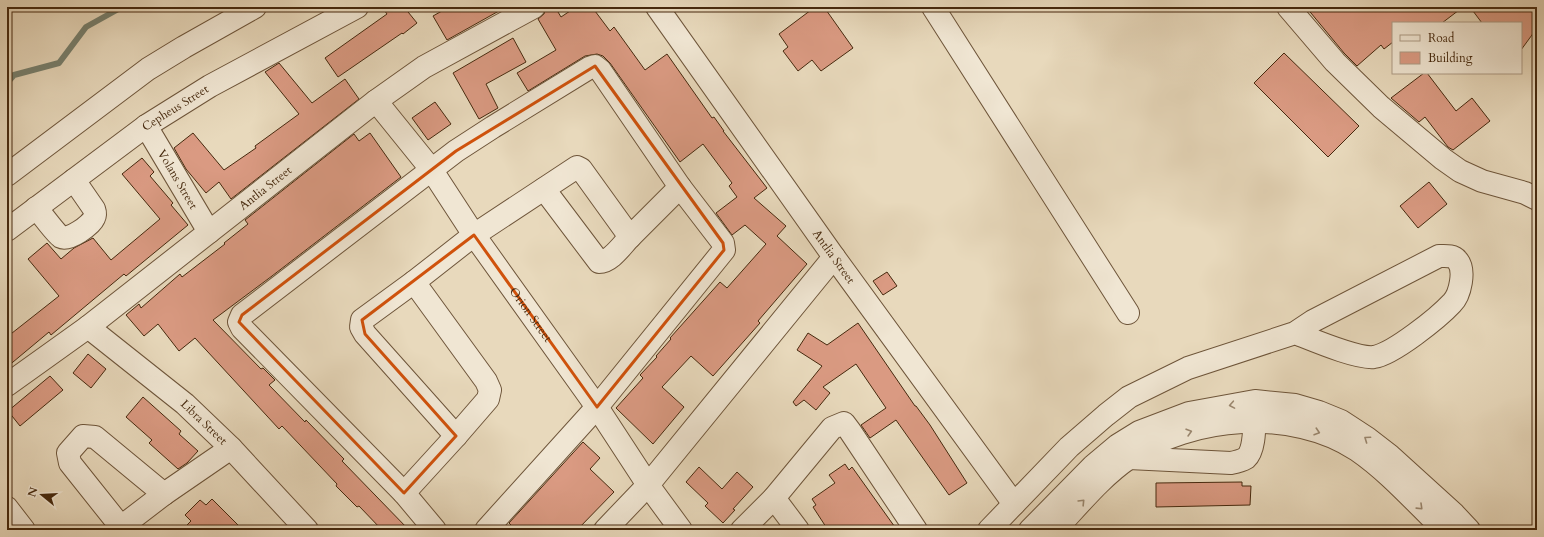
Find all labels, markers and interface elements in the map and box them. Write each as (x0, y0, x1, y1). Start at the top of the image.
legend (1392, 22, 1522, 74)
text: Road (1428, 30, 1455, 46)
text: Building (1428, 50, 1473, 66)
street label: Cepheus Street (139, 81, 212, 135)
street label: Volans Street (154, 147, 202, 212)
street label: Antlia Street (236, 162, 295, 214)
street label: Antlia Street (809, 226, 859, 287)
street label: Orion Street (506, 284, 556, 345)
street label: Libra Street (177, 396, 231, 448)
one-way arrow (1229, 400, 1235, 409)
one-way arrow (1313, 427, 1320, 436)
one-way arrow (1185, 428, 1192, 437)
one-way arrow (1364, 436, 1371, 444)
north arrow (22, 475, 62, 515)
text: N (24, 485, 42, 499)
one-way arrow (1077, 499, 1085, 507)
one-way arrow (1415, 502, 1423, 510)

